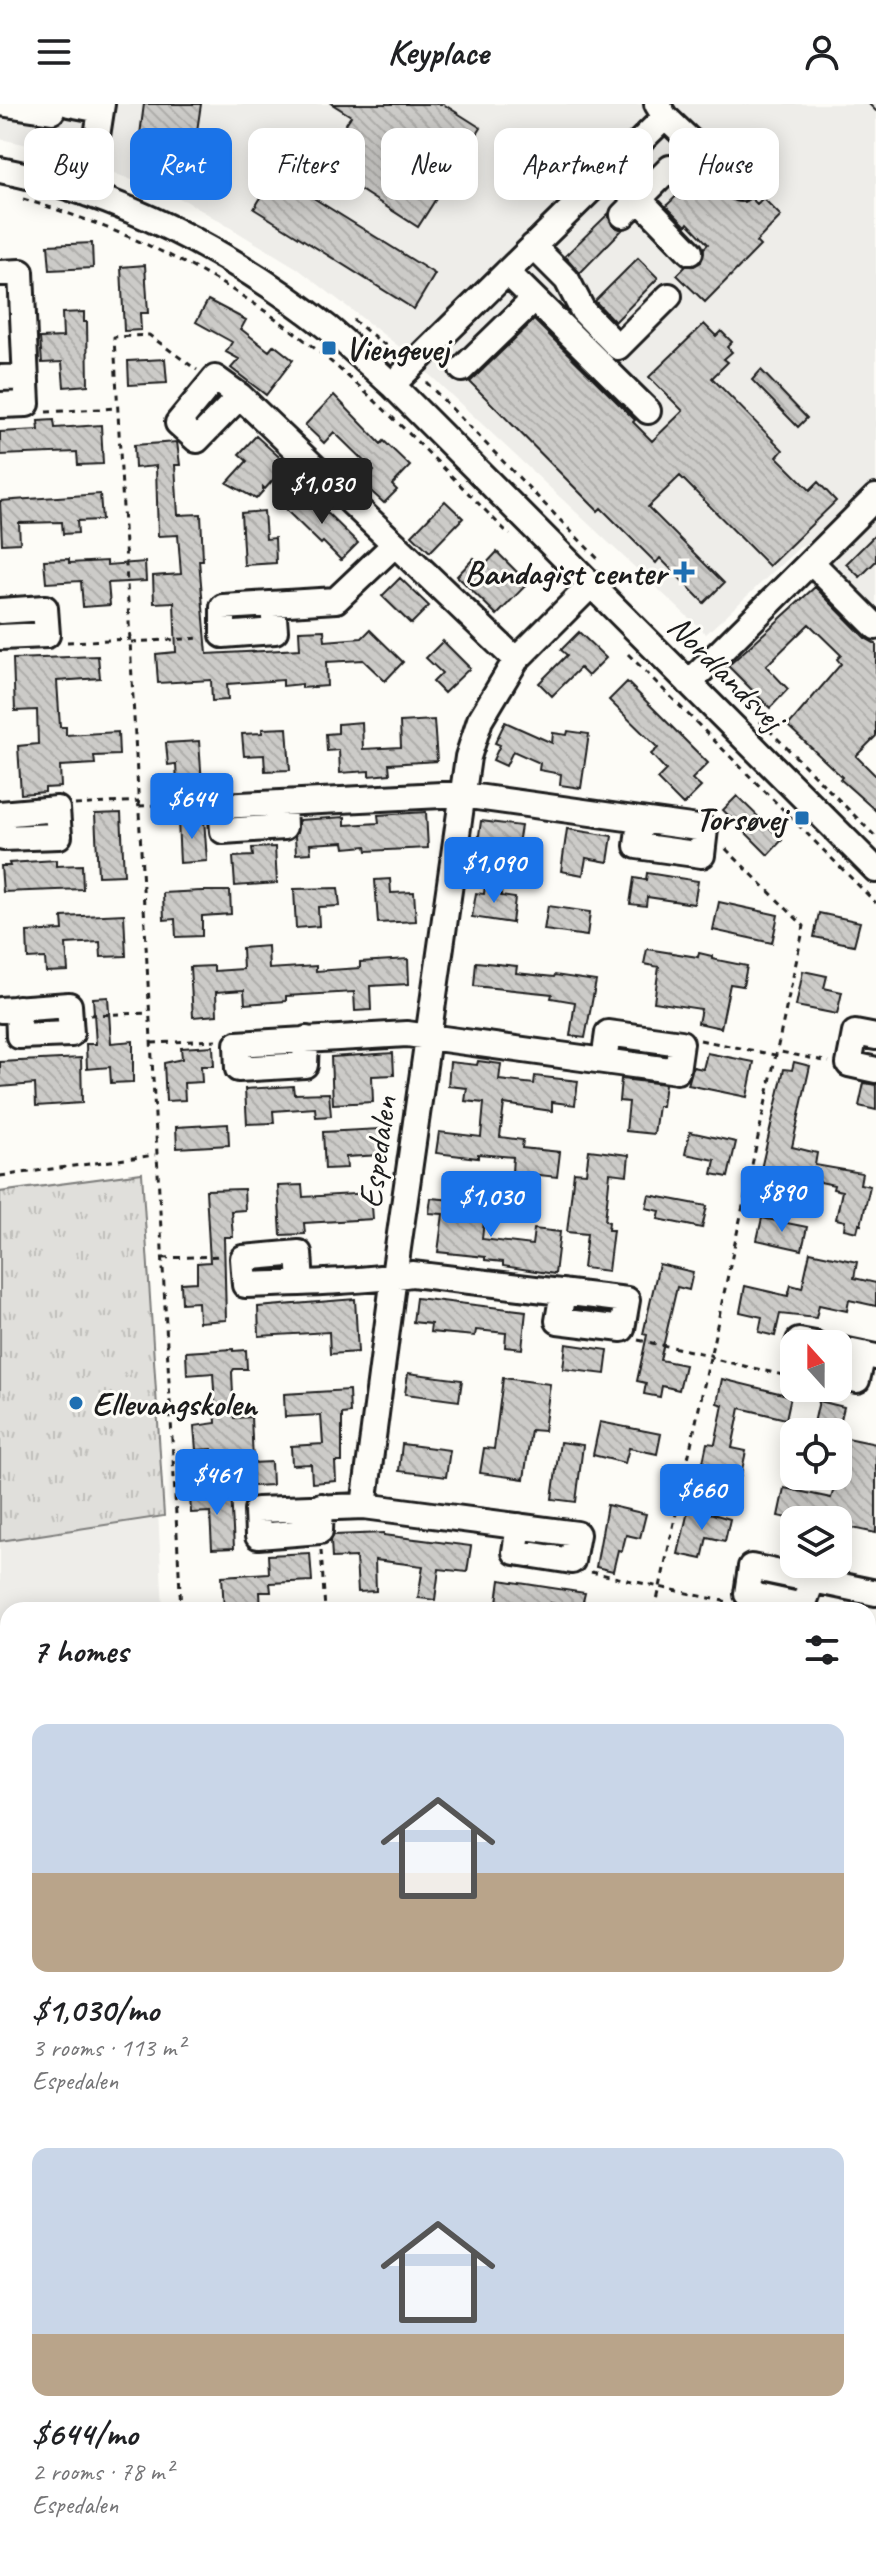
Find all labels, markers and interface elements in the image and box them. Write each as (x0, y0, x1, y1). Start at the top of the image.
text: Keyplace (387, 29, 489, 75)
icon: menu (32, 30, 76, 74)
icon: person (800, 30, 844, 74)
chip: Buy (24, 128, 114, 200)
chip: Rent (130, 128, 232, 200)
chip: Filters (248, 128, 365, 200)
chip: New (381, 128, 478, 200)
chip: Apartment (494, 128, 653, 200)
chip: House (669, 128, 779, 200)
place label: Viengevej (345, 327, 453, 370)
marker: Viengevej (320, 339, 338, 357)
pin: $1,030 (257, 458, 387, 526)
text: $1,030 (290, 467, 354, 500)
place label: Bandagist center (465, 551, 670, 594)
marker: Bandagist center (673, 561, 695, 583)
street label: Nordlandsvej (659, 605, 796, 742)
pin: $644 (145, 773, 239, 841)
text: $644 (168, 782, 216, 815)
place label: Torsøvej (695, 797, 791, 840)
marker: Torsøvej (793, 809, 811, 827)
pin: $1,090 (429, 837, 559, 905)
text: $1,090 (462, 846, 526, 879)
street label: Espedalen (348, 1093, 406, 1211)
pin: $890 (735, 1166, 829, 1234)
pin: $1,030 (426, 1171, 556, 1239)
text: $890 (759, 1175, 805, 1208)
text: $1,030 (459, 1180, 523, 1213)
north arrow (780, 1330, 852, 1402)
map controls (780, 1330, 852, 1578)
place label: Ellevangskolen (92, 1382, 259, 1425)
marker: Ellevangskolen (67, 1394, 85, 1412)
button: locate (780, 1418, 852, 1490)
pin: $461 (170, 1449, 264, 1517)
text: $461 (193, 1458, 241, 1491)
pin: $660 (655, 1464, 749, 1532)
text: $660 (678, 1473, 726, 1506)
button: layers (780, 1506, 852, 1578)
icon: filters (800, 1628, 844, 1672)
text: 7 homes (32, 1629, 128, 1672)
icon: home (366, 1776, 510, 1920)
text: $1,030/mo (32, 1988, 159, 2031)
text: 3 rooms · 113 m² (32, 2031, 184, 2064)
text: Espedalen (32, 2064, 118, 2097)
icon: home (366, 2200, 510, 2344)
text: $644/mo (32, 2412, 137, 2455)
text: 2 rooms · 78 m² (32, 2455, 173, 2488)
text: Espedalen (32, 2488, 118, 2521)

